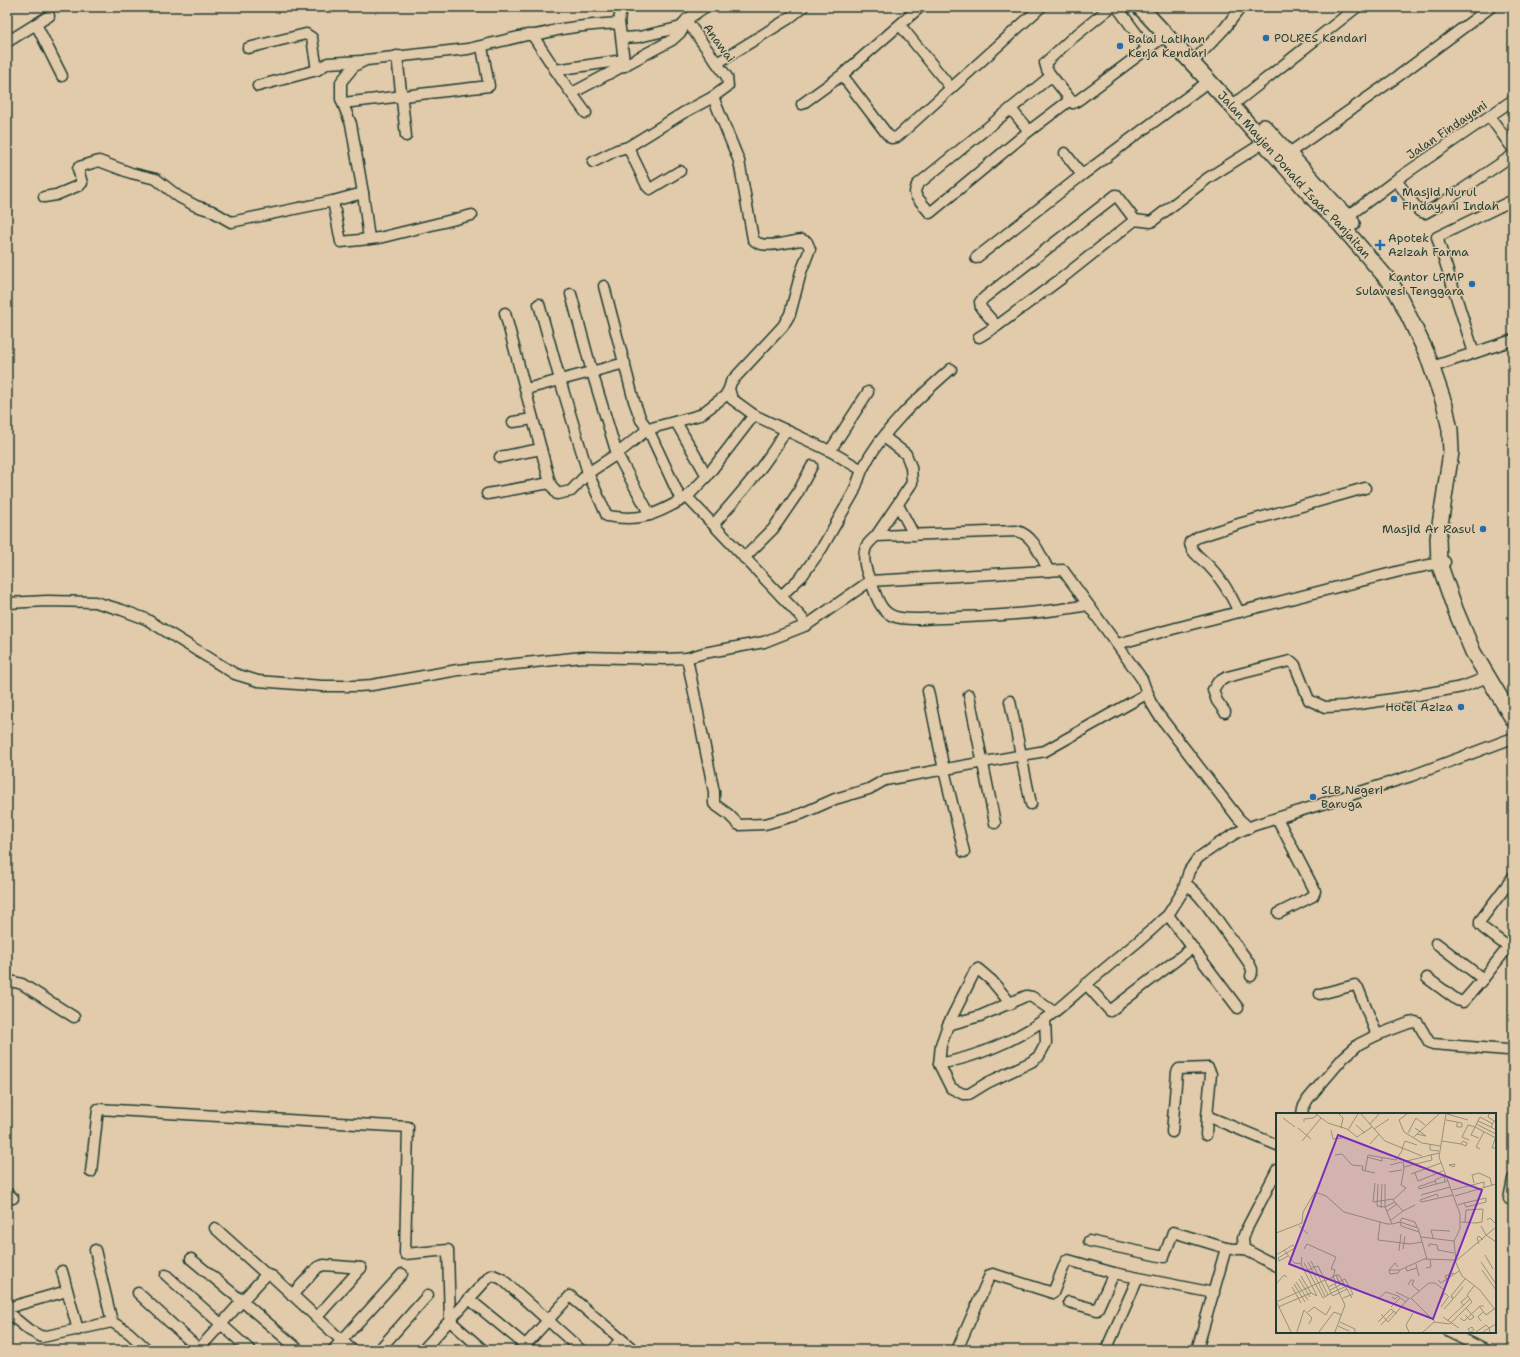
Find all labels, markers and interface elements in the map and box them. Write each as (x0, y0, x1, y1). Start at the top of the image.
street label: Anawai (700, 20, 738, 66)
place label: POLRES Kendari (1274, 30, 1367, 46)
place label: Balai Latihan Kerja Kendari (1128, 31, 1207, 61)
marker: POLRES Kendari (1261, 33, 1271, 43)
marker: Balai Latihan Kerja Kendari (1115, 41, 1125, 51)
street label: Jalan Mayjen Donald Isaac Panjaitan (1214, 88, 1374, 262)
street label: Jalan Findayani (1404, 97, 1490, 163)
place label: Masjid Nurul Findayani Indah (1402, 184, 1499, 214)
marker: Masjid Nurul Findayani Indah (1389, 194, 1399, 204)
place label: Apotek Azizah Farma (1388, 230, 1469, 260)
marker: Apotek Azizah Farma (1375, 240, 1385, 250)
place label: Kantor LPMP Sulawesi Tenggara (1356, 269, 1465, 299)
marker: Kantor LPMP Sulawesi Tenggara (1467, 279, 1477, 289)
place label: Masjid Ar Rasul (1382, 521, 1475, 537)
marker: Masjid Ar Rasul (1478, 524, 1488, 534)
place label: Hotel Aziza (1385, 699, 1454, 715)
marker: Hotel Aziza (1456, 702, 1466, 712)
place label: SLB Negeri Baruga (1321, 782, 1383, 812)
marker: SLB Negeri Baruga (1308, 792, 1318, 802)
inset map (1276, 1113, 1496, 1333)

